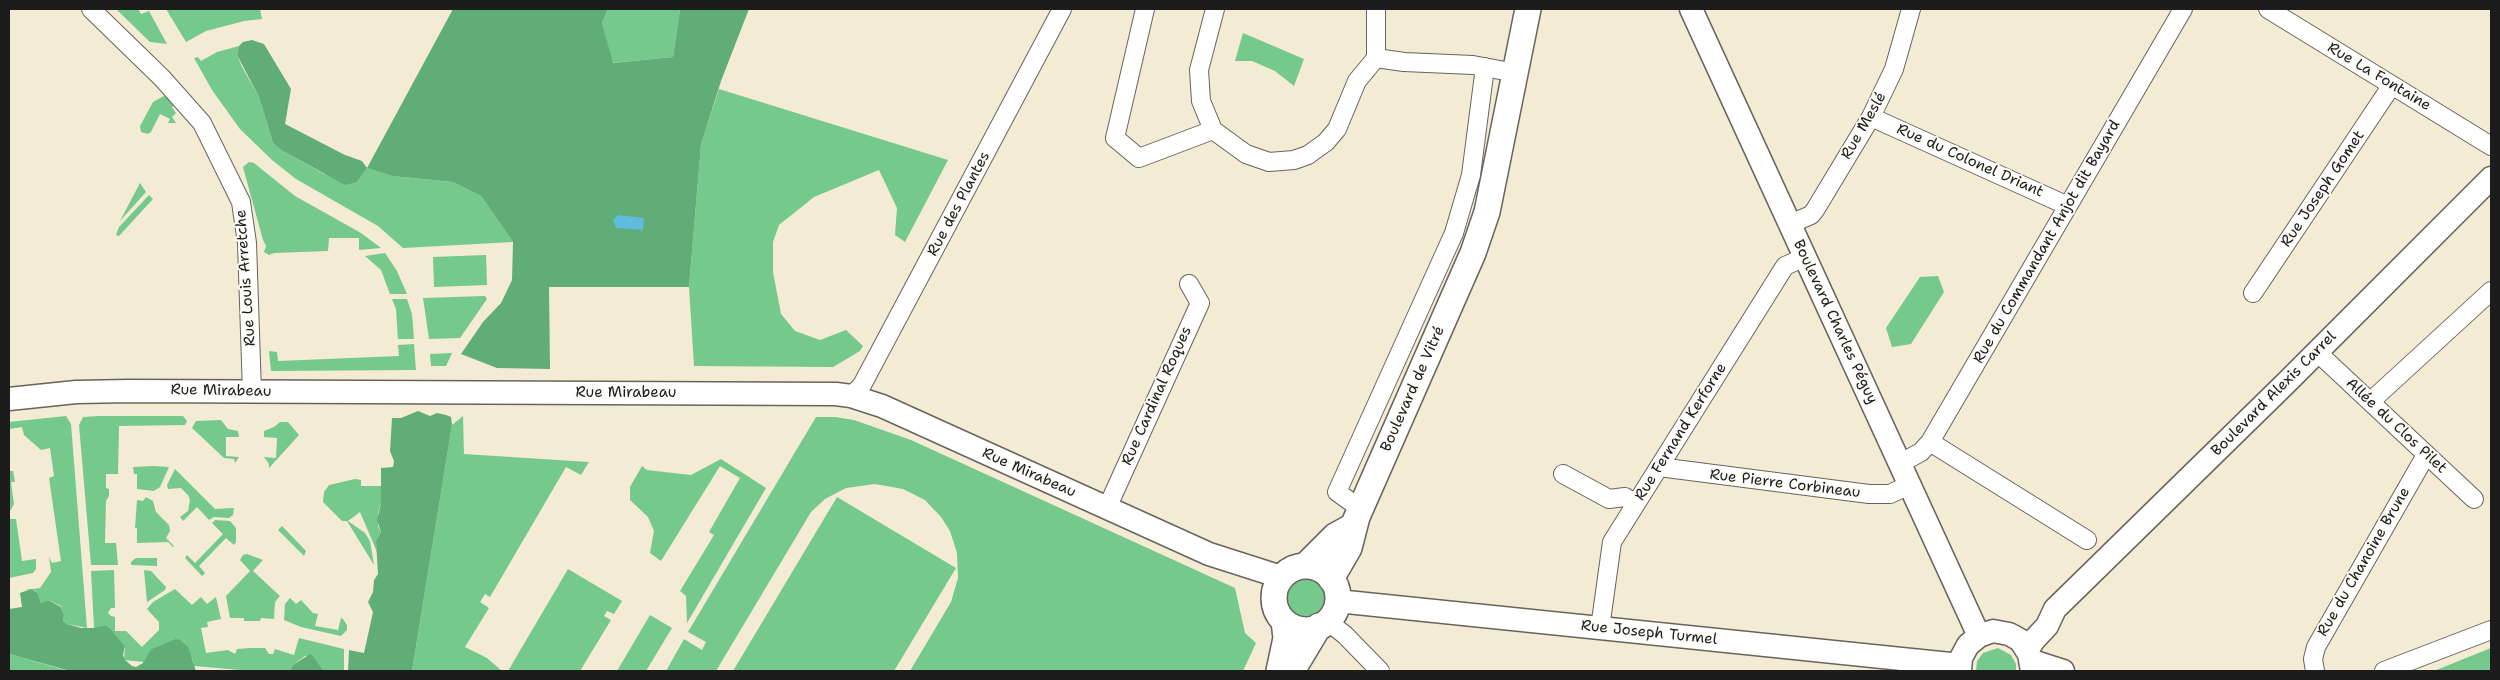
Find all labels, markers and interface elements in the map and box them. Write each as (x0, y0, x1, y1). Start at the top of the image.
street label: Rue La Fontaine (2324, 39, 2434, 115)
street label: Rue Meslé (1837, 89, 1891, 163)
street label: Rue du Commandant Anjot dit Bayard (1970, 117, 2124, 367)
street label: Rue du Colonel Driant (1894, 120, 2046, 202)
street label: Rue Joseph Gomet (2277, 127, 2369, 251)
street label: Rue des Plantes (924, 149, 994, 259)
street label: Rue Louis Arretche (232, 209, 260, 347)
street label: Boulevard Charles Péguy (1789, 237, 1881, 407)
street label: Boulevard de Vitré (1377, 323, 1449, 455)
street label: Rue Cardinal Roques (1118, 324, 1196, 468)
street label: Boulevard Alexis Carrel (2208, 328, 2340, 460)
street label: Rue Fernand Kerforne (1631, 360, 1731, 504)
street label: Allée du Clos Pilet (2342, 375, 2450, 477)
street label: Rue Mirabeau (170, 381, 272, 401)
street label: Rue Mirabeau (576, 384, 676, 402)
street label: Rue Mirabeau (979, 444, 1079, 502)
street label: Rue Pierre Corbineau (1709, 466, 1861, 502)
street label: Rue du Chanoine Brune (2314, 484, 2414, 640)
street label: Rue Joseph Turmel (1580, 617, 1718, 649)

